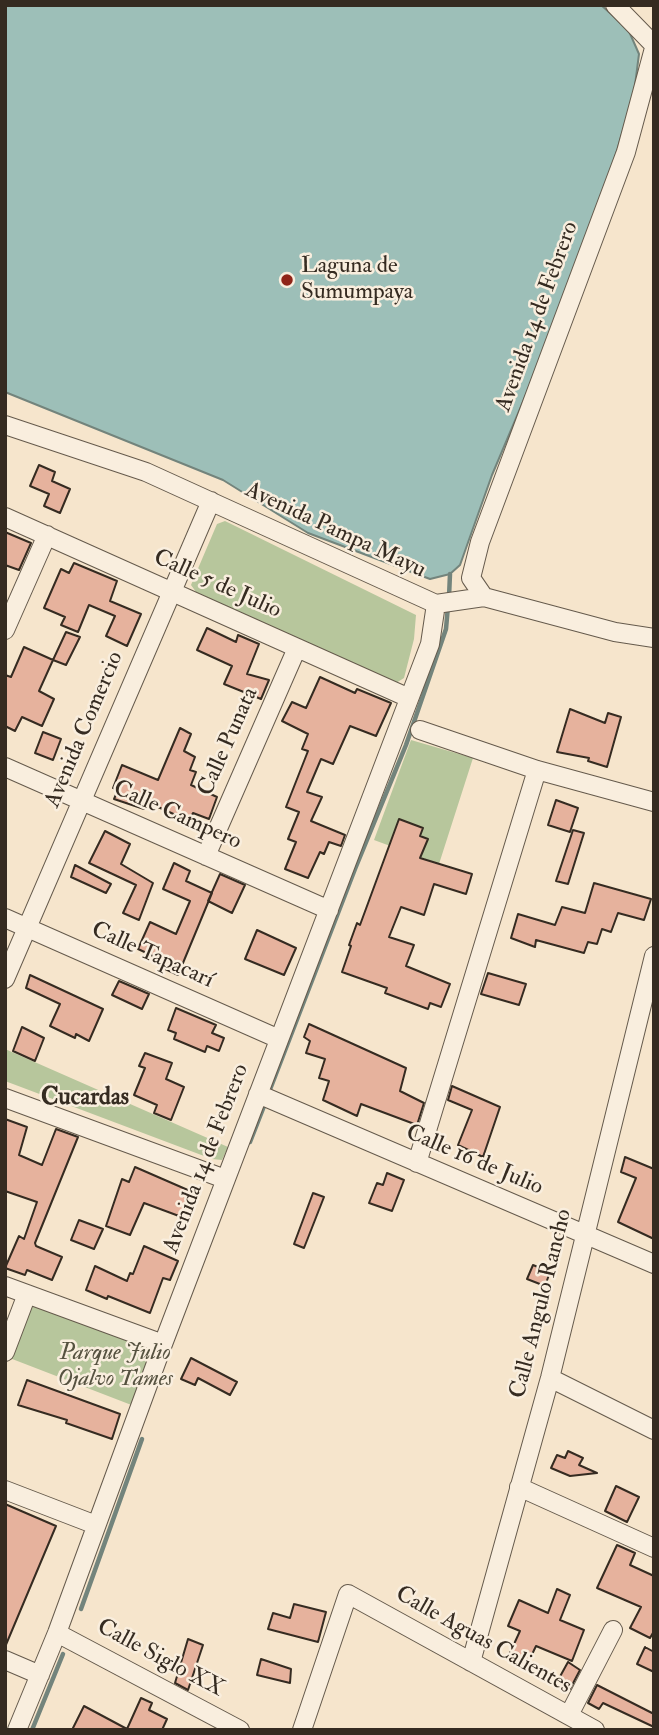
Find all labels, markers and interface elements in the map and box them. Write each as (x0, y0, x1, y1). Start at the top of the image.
street label: Avenida 14 de Febrero (491, 218, 585, 416)
place label: Laguna de Sumumpaya (301, 253, 413, 307)
marker: Laguna de Sumumpaya (279, 272, 295, 288)
street label: Avenida Pampa Mayu (240, 477, 430, 585)
street label: Calle 5 de Julio (149, 545, 285, 625)
street label: Avenida Comercio (40, 648, 130, 812)
street label: Calle Punata (193, 683, 265, 801)
street label: Calle Campero (109, 776, 245, 856)
street label: Calle Tapacarí (87, 917, 217, 995)
street label: Avenida 14 de Febrero (158, 1060, 256, 1258)
district label: Cucardas (41, 1085, 129, 1113)
street label: Calle 16 de Julio (401, 1120, 547, 1202)
street label: Calle Angulo Rancho (505, 1207, 579, 1401)
park label: Parque Julio Ojalvo Tames (57, 1340, 173, 1394)
street label: Calle Aguas Calientes (390, 1581, 576, 1701)
street label: Calle Siglo XX (92, 1614, 228, 1704)

